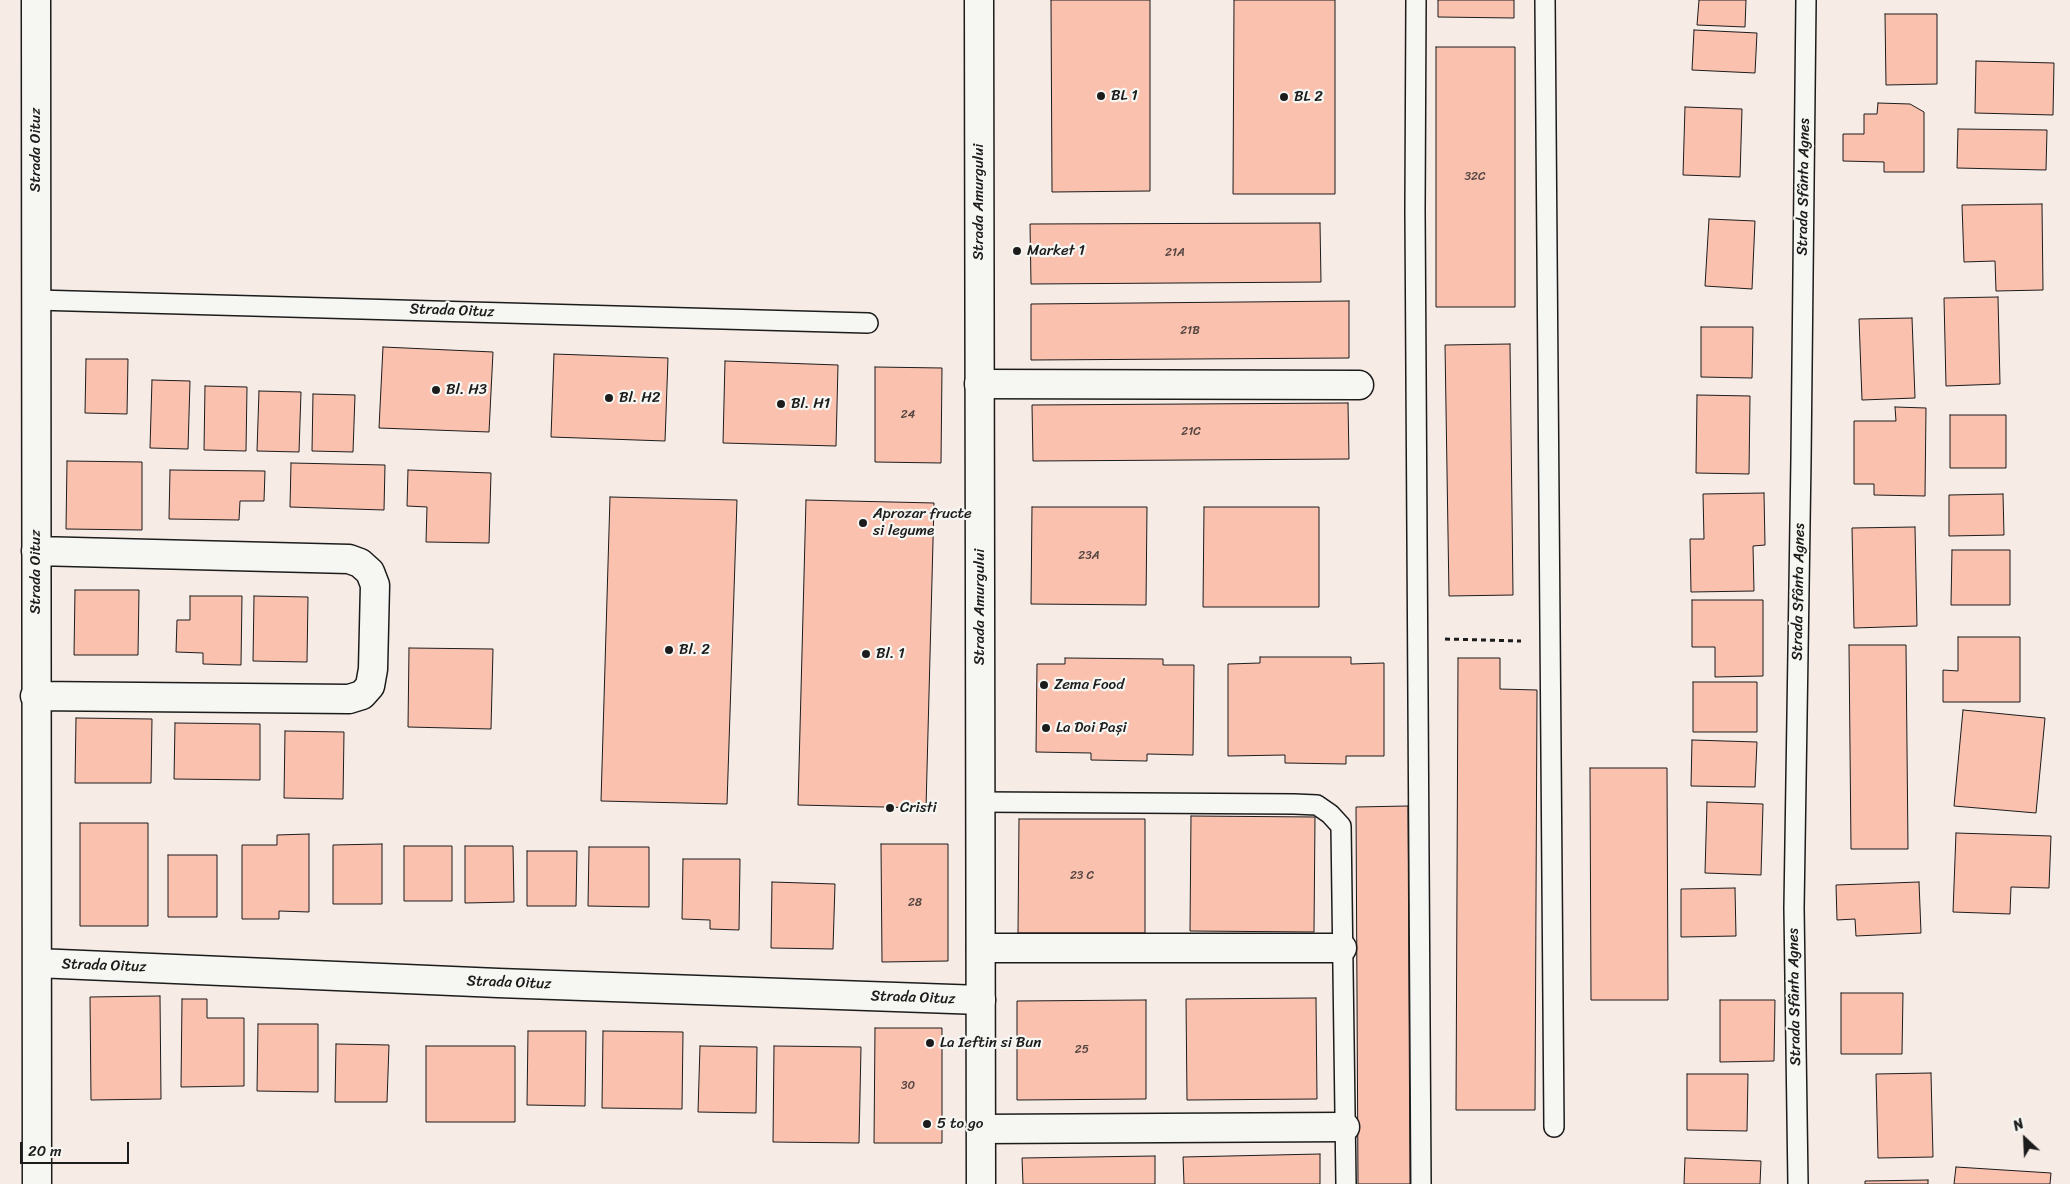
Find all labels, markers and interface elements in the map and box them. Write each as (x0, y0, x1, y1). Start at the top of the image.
place label: BL 1 (1111, 87, 1138, 105)
place label: BL 2 (1294, 88, 1323, 106)
marker: BL 1 (1095, 90, 1107, 102)
marker: BL 2 (1278, 91, 1290, 103)
street label: Strada Oituz (27, 108, 45, 192)
street label: Strada Sfânta Agnes (1794, 118, 1814, 256)
street label: Strada Amurgului (970, 144, 988, 260)
house number: 32C (1465, 170, 1485, 184)
place label: Market 1 (1027, 242, 1085, 260)
marker: Market 1 (1011, 245, 1023, 257)
house number: 21A (1165, 246, 1185, 260)
street label: Strada Oituz (409, 301, 495, 321)
house number: 21B (1180, 324, 1200, 338)
place label: Bl. H3 (446, 381, 487, 399)
marker: Bl. H3 (430, 384, 442, 396)
place label: Bl. H2 (619, 389, 660, 407)
marker: Bl. H2 (603, 392, 615, 404)
place label: Bl. H1 (791, 395, 830, 413)
marker: Bl. H1 (775, 398, 787, 410)
house number: 24 (901, 408, 915, 422)
house number: 21C (1181, 425, 1201, 439)
place label: Aprozar fructe si legume (873, 505, 972, 540)
marker: Aprozar fructe si legume (857, 517, 869, 529)
street label: Strada Sfânta Agnes (1789, 523, 1809, 661)
street label: Strada Oituz (27, 530, 45, 614)
street label: Strada Amurgului (971, 549, 989, 665)
house number: 23A (1078, 549, 1100, 563)
place label: Bl. 2 (679, 641, 710, 659)
marker: Bl. 2 (663, 644, 675, 656)
place label: Bl. 1 (876, 645, 905, 663)
marker: Bl. 1 (860, 648, 872, 660)
place label: Zema Food (1054, 676, 1124, 694)
marker: Zema Food (1038, 679, 1050, 691)
place label: La Doi Pași (1056, 719, 1127, 737)
marker: La Doi Pași (1040, 722, 1052, 734)
place label: Cristi (900, 799, 937, 817)
marker: Cristi (884, 802, 896, 814)
house number: 23 C (1070, 869, 1094, 883)
house number: 28 (908, 896, 922, 910)
street label: Strada Sfânta Agnes (1785, 928, 1805, 1066)
street label: Strada Oituz (61, 956, 147, 976)
street label: Strada Oituz (466, 973, 552, 993)
street label: Strada Oituz (870, 988, 956, 1008)
place label: La Ieftin si Bun (940, 1034, 1041, 1052)
marker: La Ieftin si Bun (924, 1037, 936, 1049)
house number: 25 (1075, 1043, 1089, 1057)
house number: 30 (901, 1079, 915, 1093)
text: N (2009, 1112, 2028, 1138)
north arrow (2000, 1114, 2050, 1164)
place label: 5 to go (937, 1115, 983, 1133)
marker: 5 to go (921, 1118, 933, 1130)
scale bar (22, 1132, 131, 1164)
text: 20 m (28, 1138, 62, 1164)

